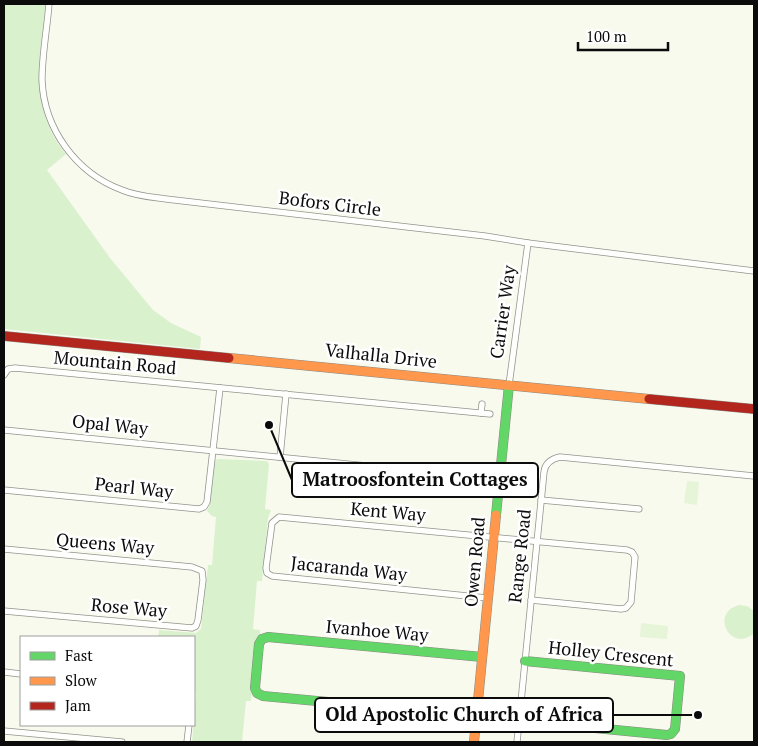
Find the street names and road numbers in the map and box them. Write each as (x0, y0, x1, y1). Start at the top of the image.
street label: Bofors Circle (278, 185, 383, 221)
street label: Carrier Way (484, 263, 521, 360)
street label: Valhalla Drive (324, 337, 438, 373)
street label: Mountain Road (53, 345, 177, 379)
street label: Opal Way (71, 408, 150, 440)
street label: Pearl Way (94, 471, 175, 503)
street label: Kent Way (349, 496, 428, 526)
street label: Range Road (502, 508, 536, 604)
street label: Owen Road (458, 516, 490, 608)
street label: Queens Way (55, 527, 156, 559)
street label: Jacaranda Way (290, 550, 409, 586)
street label: Rose Way (90, 592, 169, 622)
street label: Ivanhoe Way (325, 614, 430, 647)
street label: Holley Crescent (547, 634, 675, 672)

